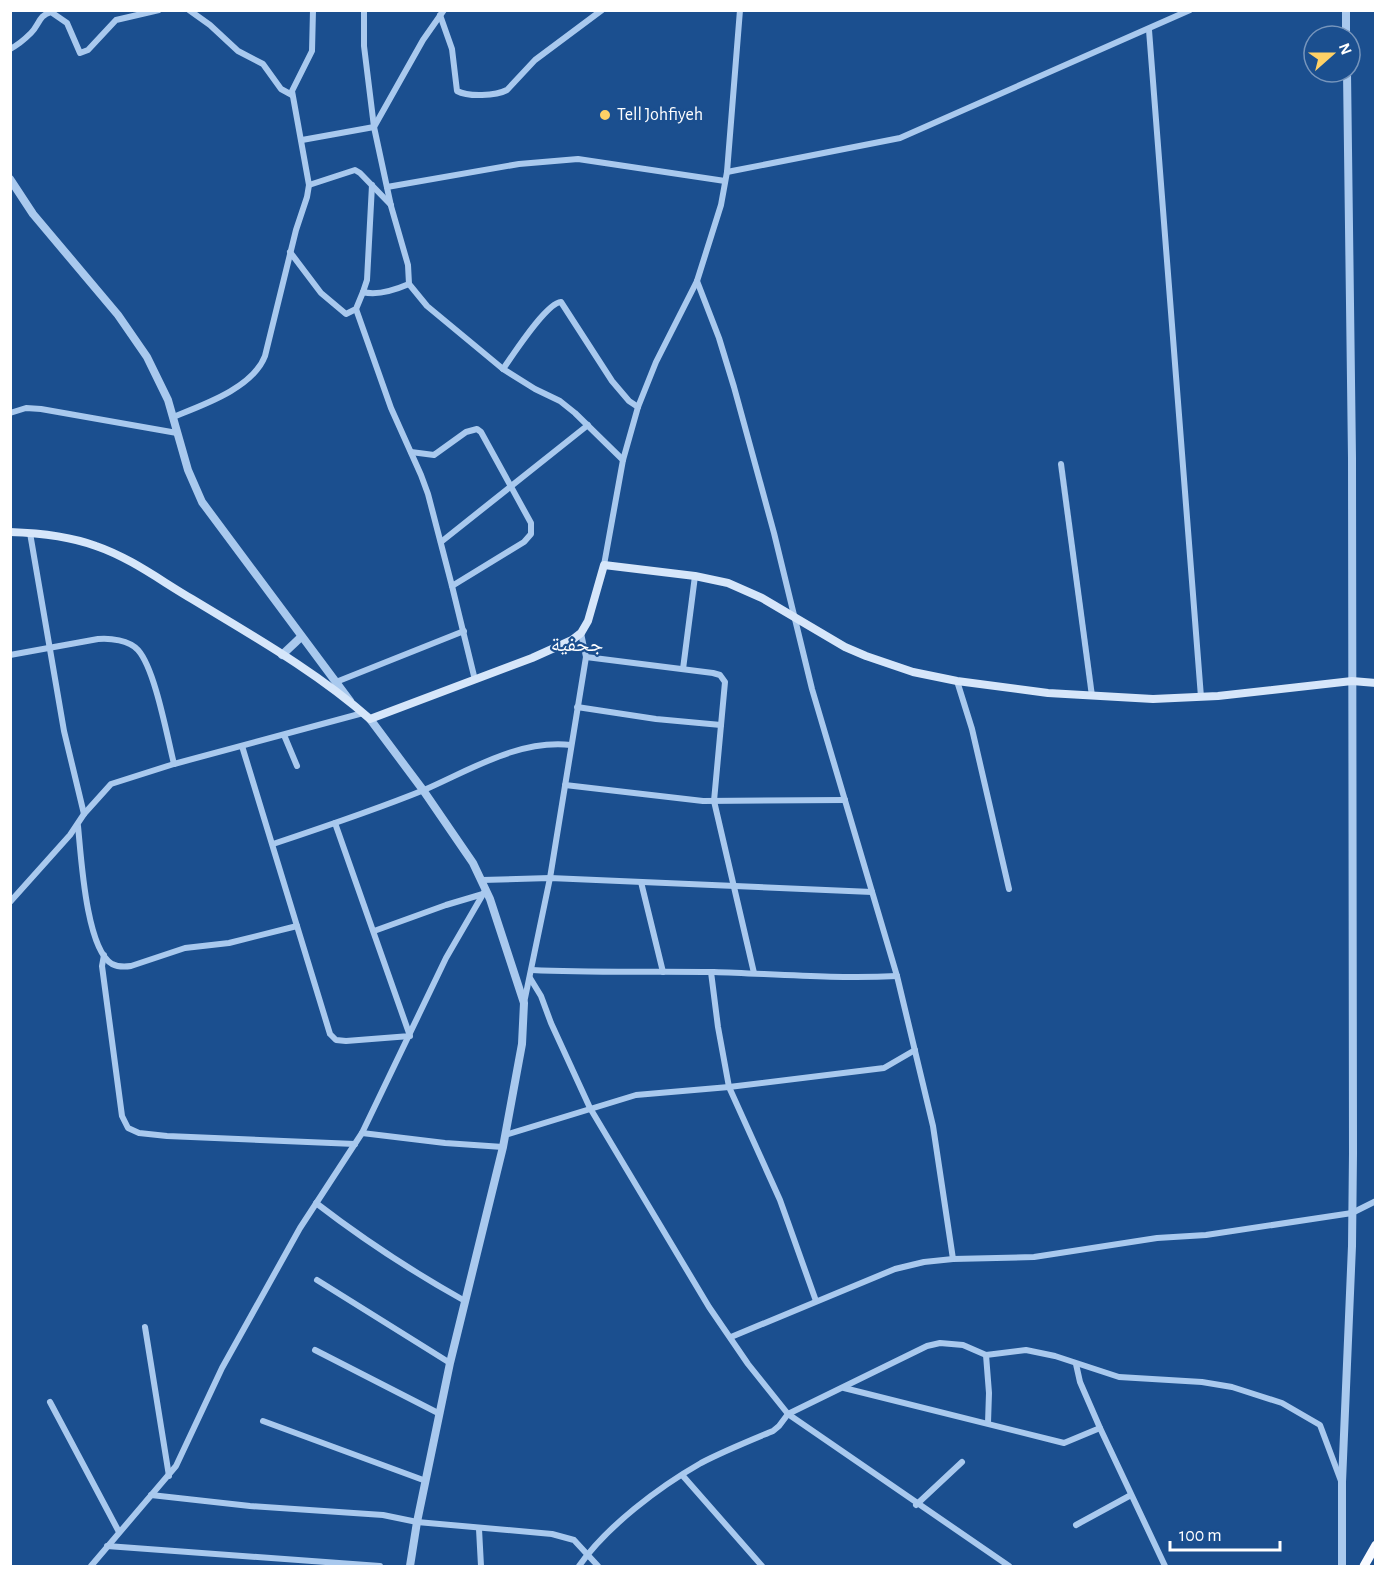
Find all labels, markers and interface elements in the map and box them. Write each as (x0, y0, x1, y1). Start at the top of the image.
north arrow (1302, 24, 1362, 84)
text: N (1336, 41, 1355, 57)
place label: Tell Johfiyeh (617, 106, 703, 124)
marker: Tell Johfiyeh (598, 108, 612, 122)
district label: جحفية (551, 634, 603, 655)
scale bar (1170, 1514, 1280, 1552)
text: 100 m (1179, 1527, 1222, 1545)

